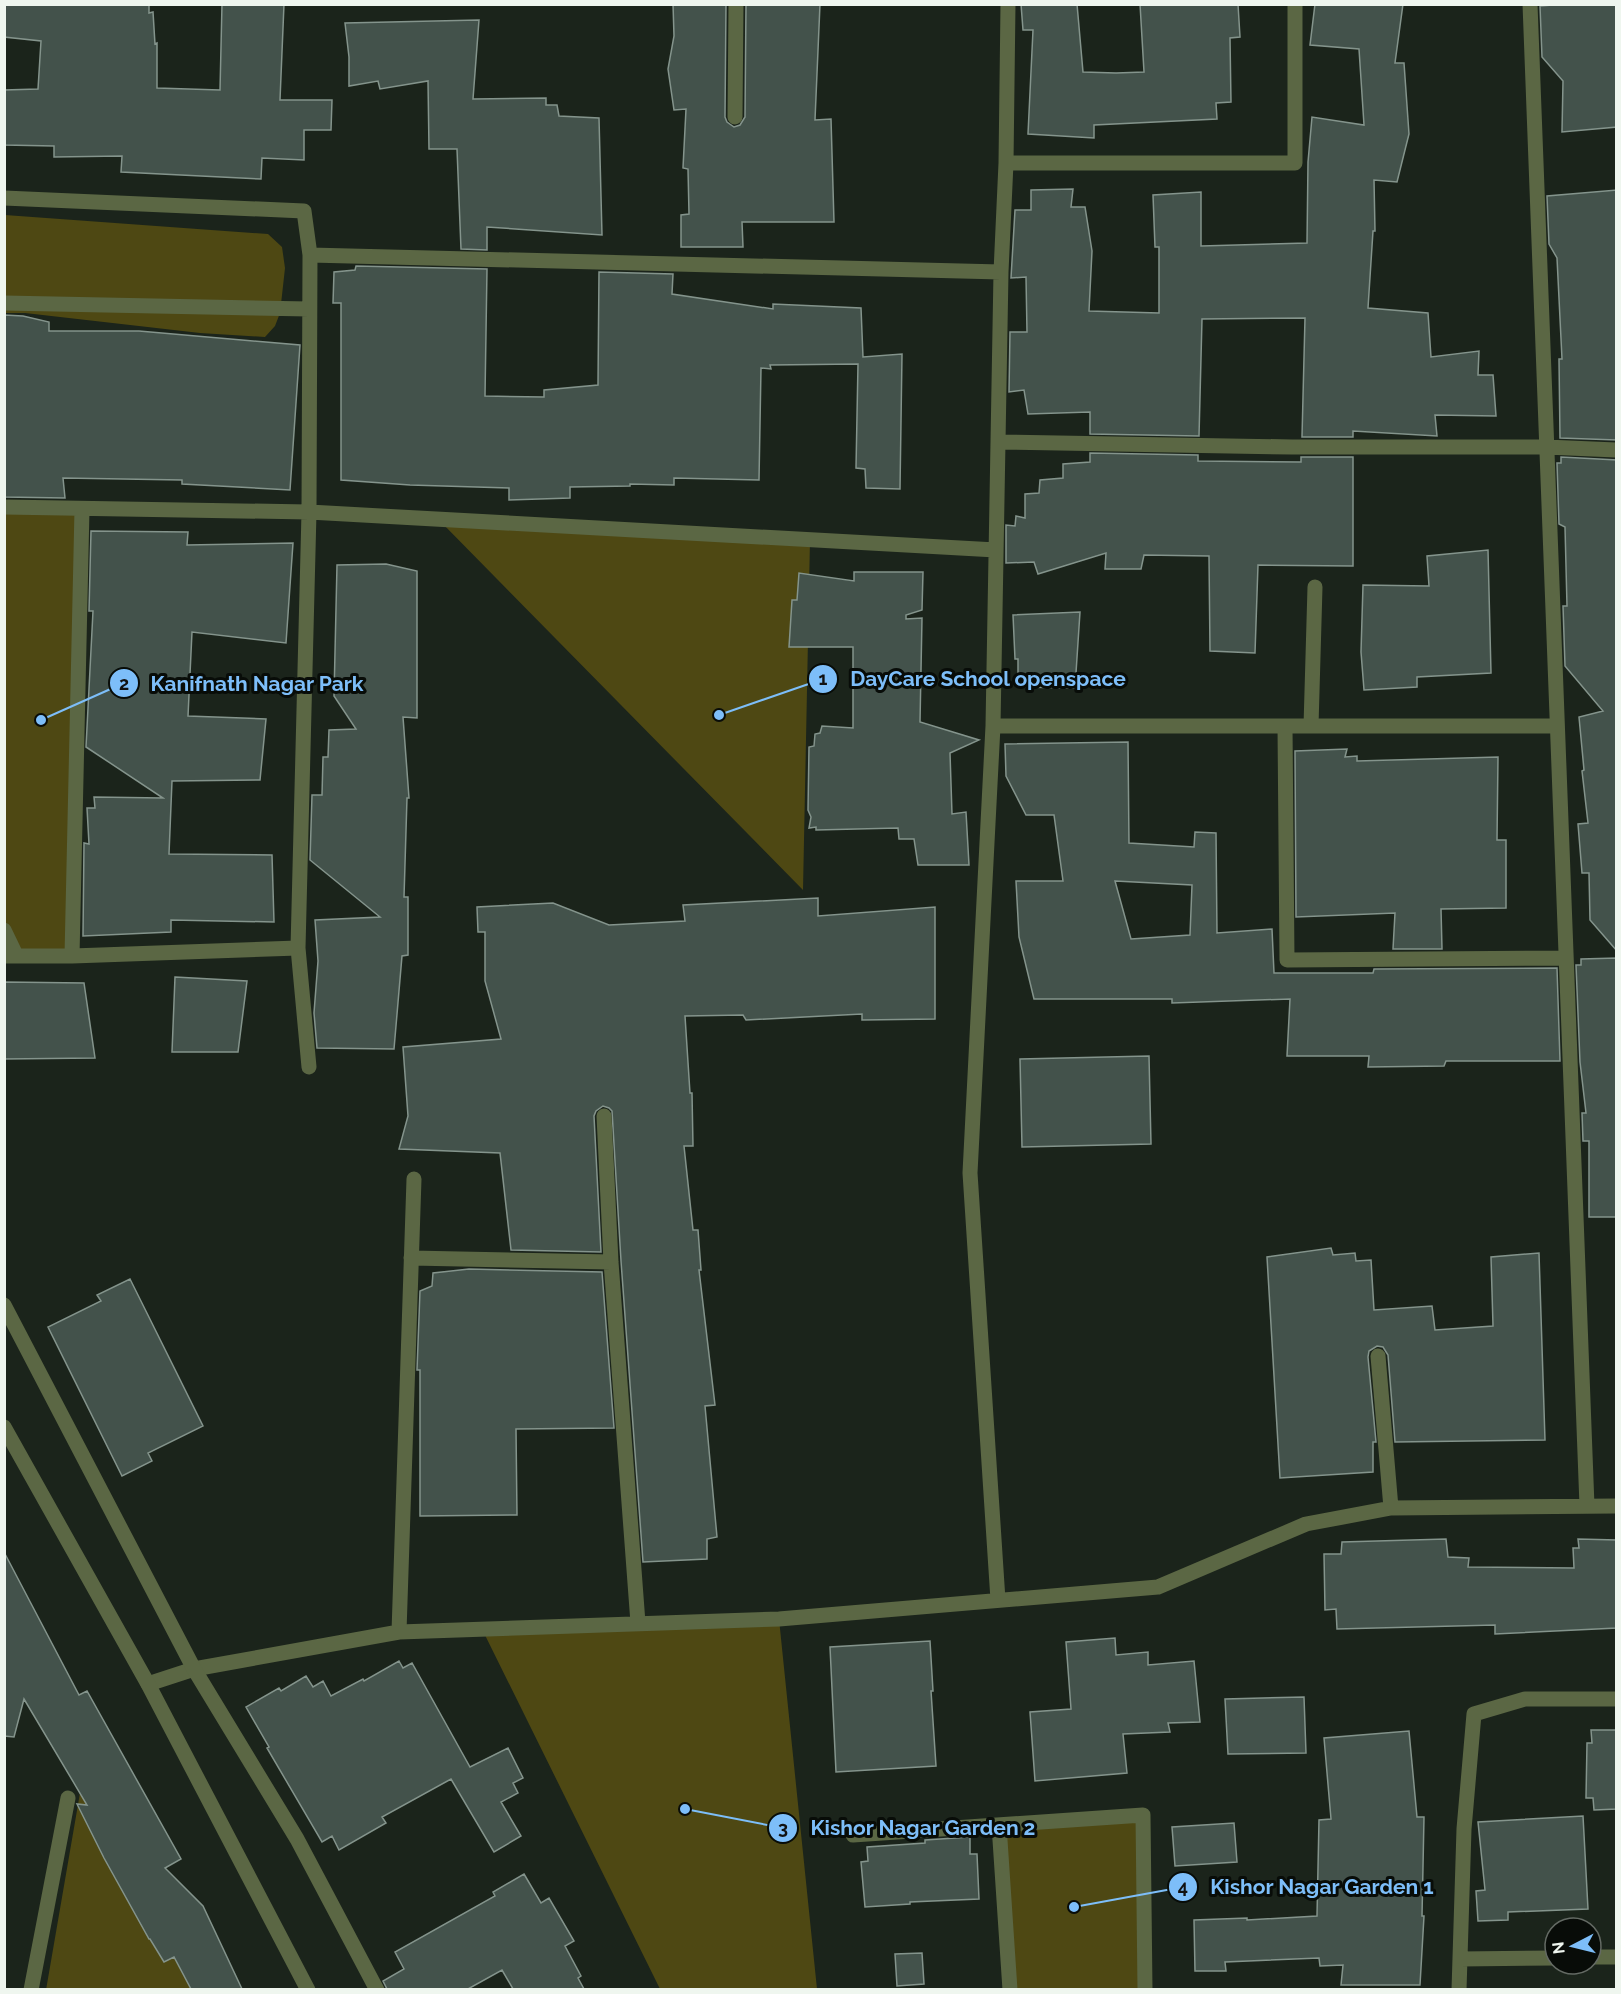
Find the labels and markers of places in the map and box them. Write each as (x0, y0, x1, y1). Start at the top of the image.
callout: DayCare School openspace (808, 660, 1138, 699)
callout: Kanifnath Nagar Park (109, 664, 376, 703)
callout: Kishor Nagar Garden 2 (768, 1808, 1048, 1847)
callout: Kishor Nagar Garden 1 (1168, 1867, 1446, 1906)

